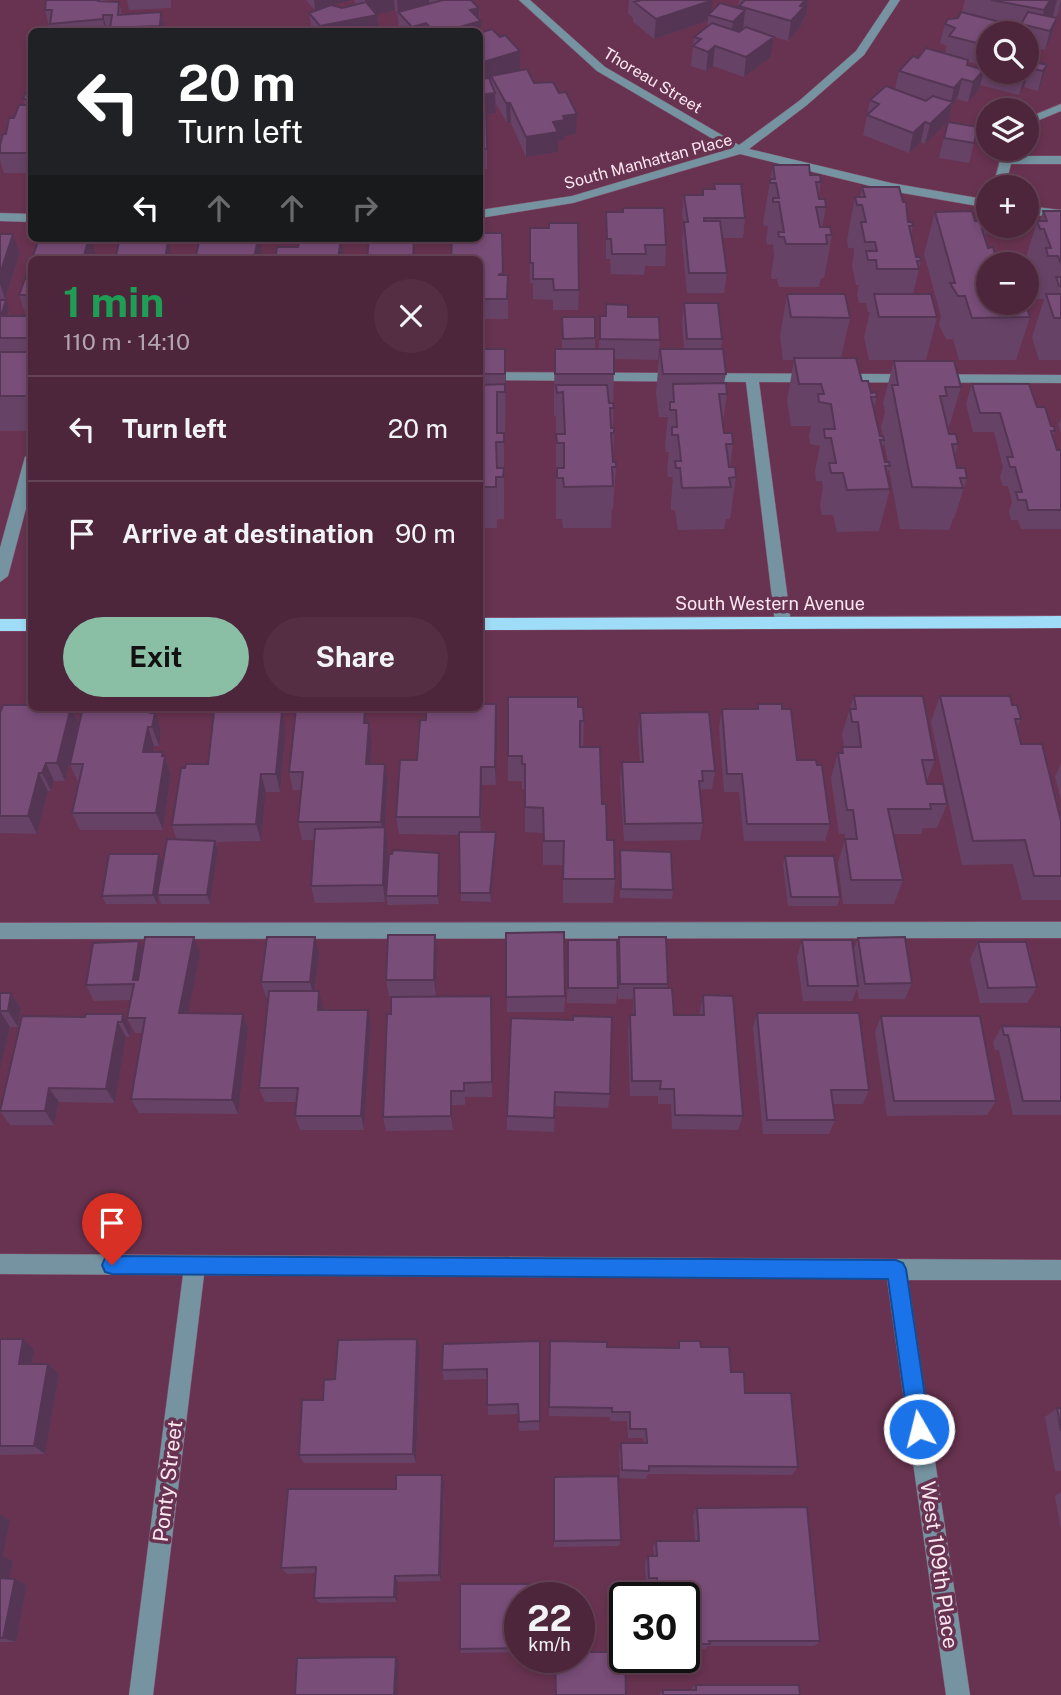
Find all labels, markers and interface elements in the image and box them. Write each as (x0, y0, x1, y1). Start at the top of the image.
map controls (976, 21, 1039, 315)
button: search (976, 21, 1039, 84)
street label: Thoreau Street (600, 44, 705, 117)
text: 20 m (178, 54, 296, 112)
icon: left (63, 56, 154, 147)
button: layers (976, 98, 1039, 161)
text: Turn left (178, 113, 303, 150)
street label: South Manhattan Place (562, 130, 734, 193)
button: + (976, 175, 1039, 238)
icon: left (127, 189, 165, 227)
icon: ahead (200, 189, 238, 227)
icon: ahead (273, 189, 311, 227)
icon: right (346, 189, 384, 227)
button: − (976, 252, 1039, 315)
text: 1 min (63, 277, 164, 326)
button: close (374, 279, 448, 353)
text: 110 m · 14:10 (63, 328, 190, 355)
icon: left (63, 410, 101, 448)
text: Turn left (122, 413, 227, 444)
text: 20 m (388, 413, 448, 444)
icon: arrive (63, 515, 101, 553)
text: Arrive at destination (122, 518, 374, 549)
text: 90 m (395, 518, 456, 549)
street label: South Western Avenue (675, 593, 865, 614)
button: Exit (63, 617, 249, 697)
button: Share (263, 617, 448, 697)
pin (82, 1193, 142, 1265)
icon: arrive (93, 1204, 131, 1242)
position arrow (882, 1392, 956, 1466)
street label: Ponty Street (148, 1419, 187, 1543)
street label: West 109th Place (915, 1480, 964, 1650)
speed limit sign: 30 (609, 1582, 700, 1673)
text: 22 (527, 1598, 572, 1639)
text: km/h (528, 1634, 571, 1655)

